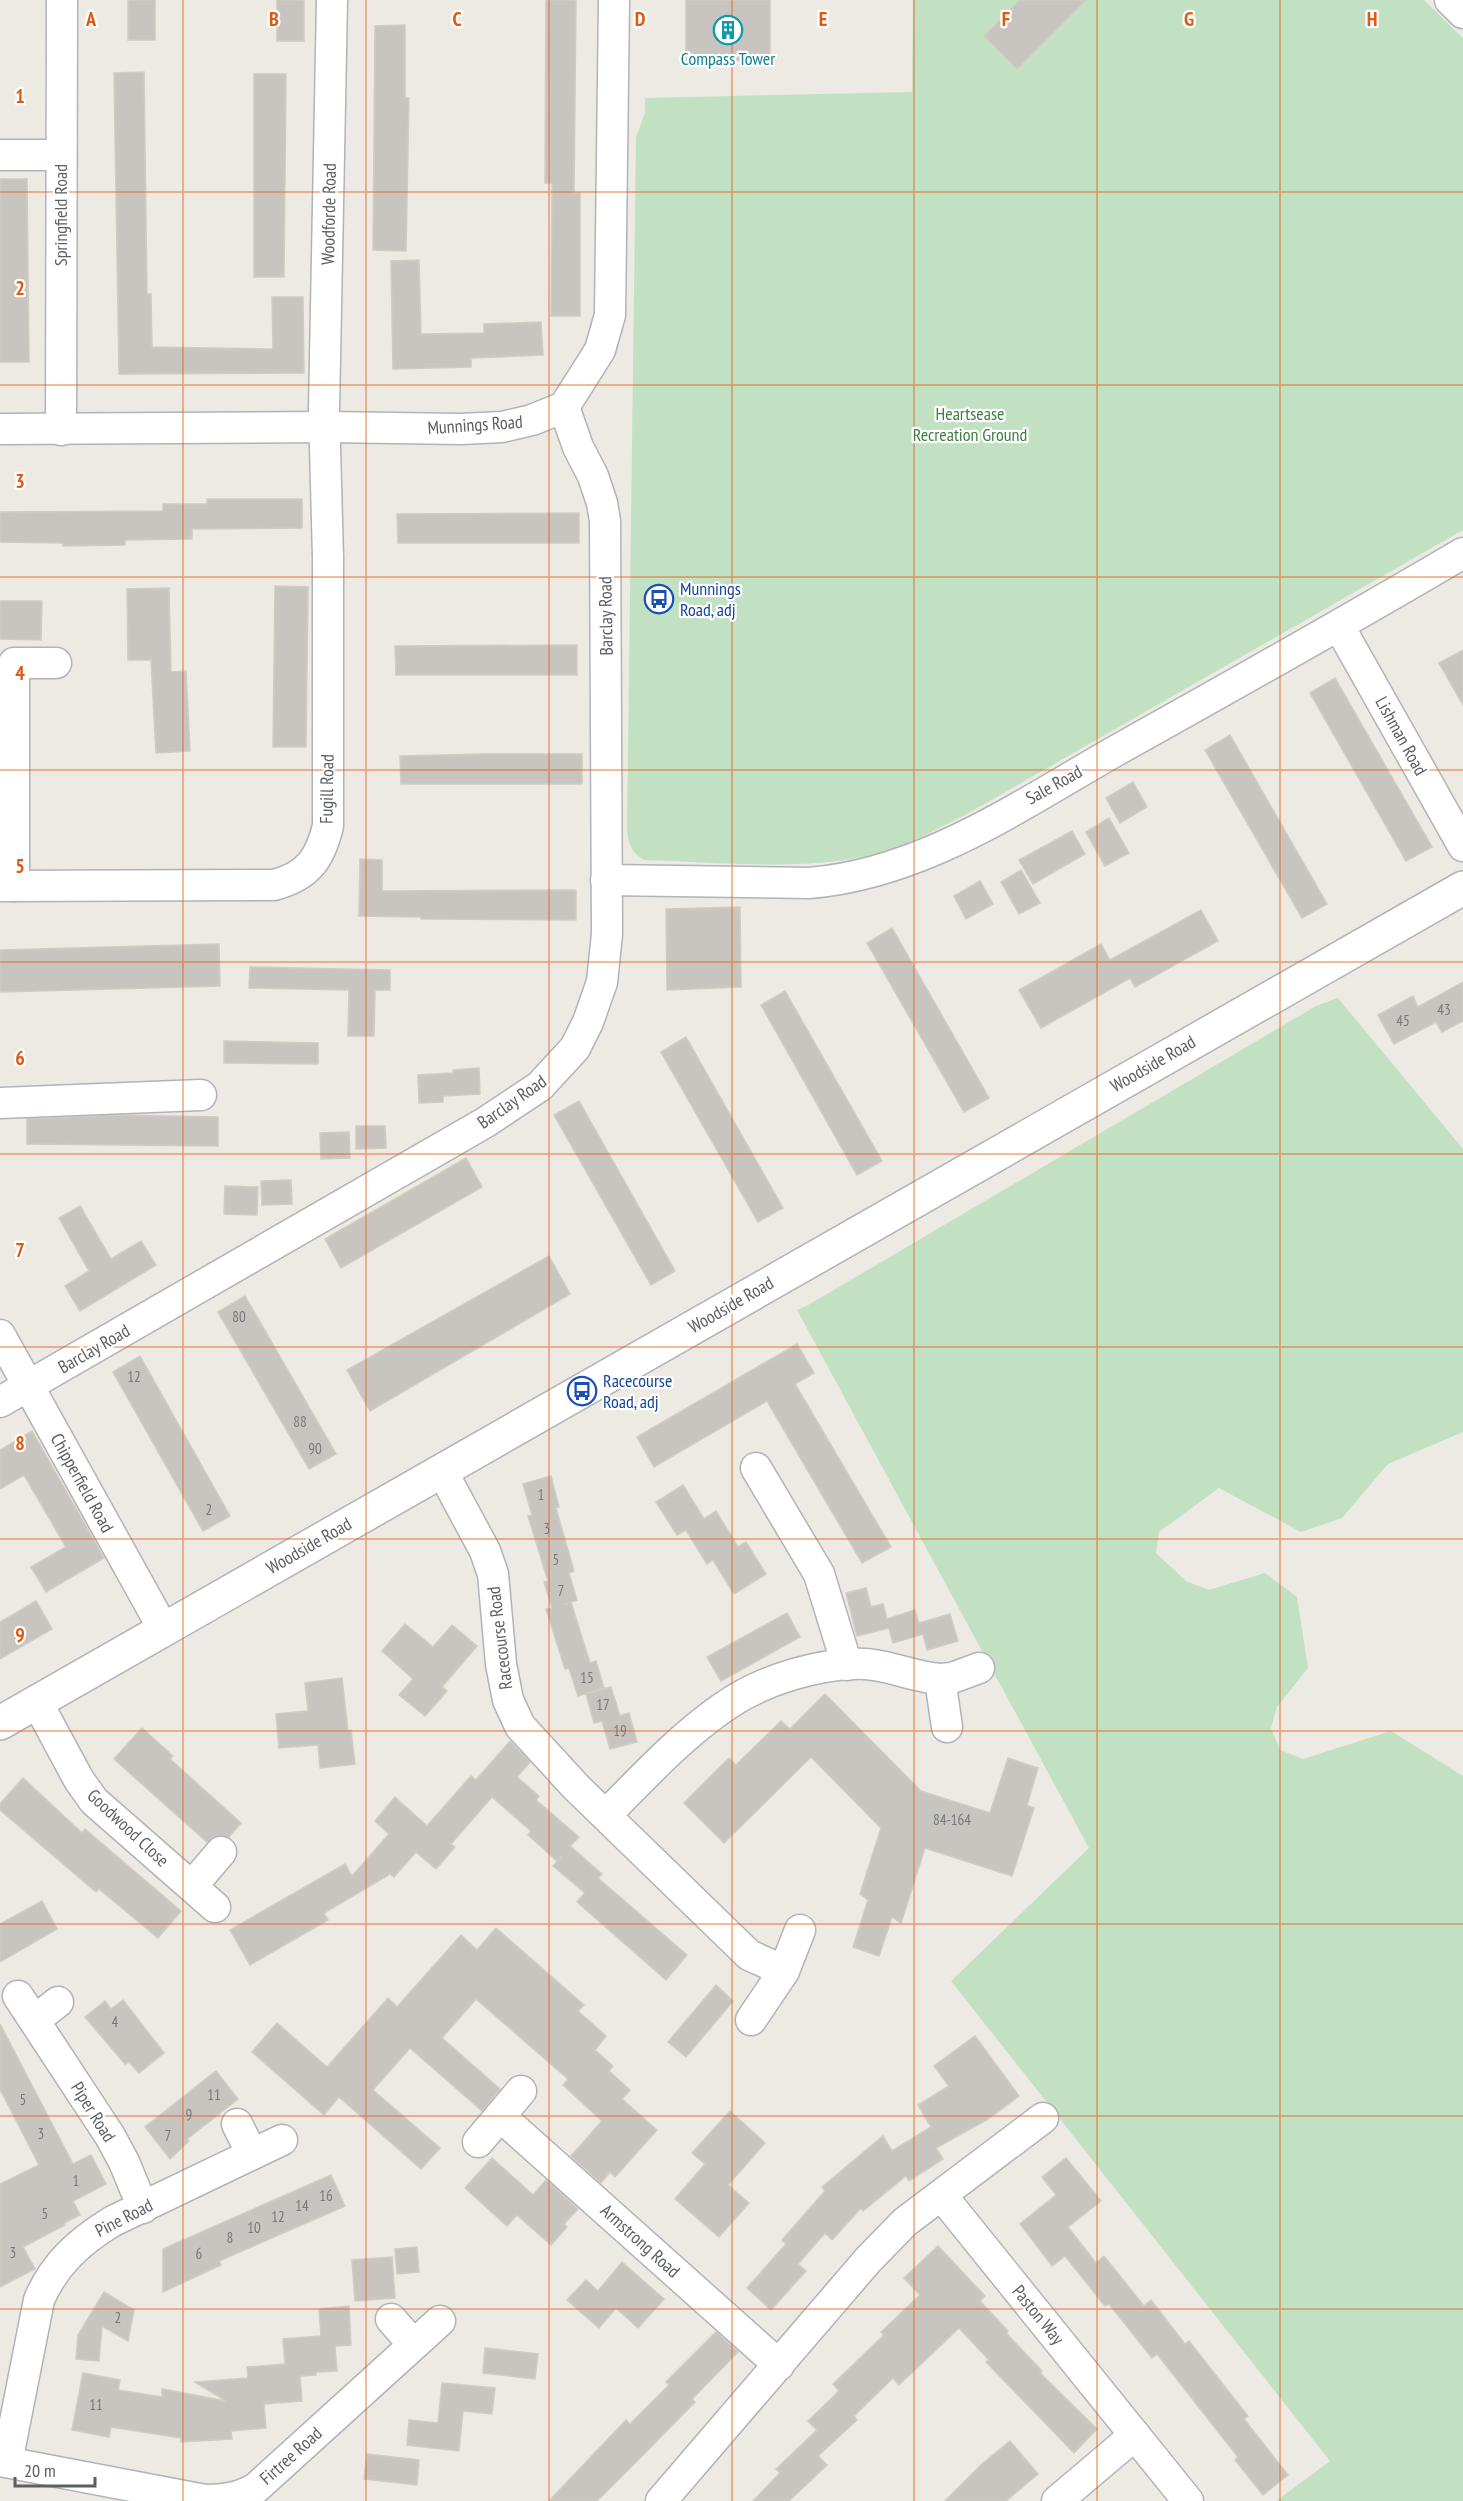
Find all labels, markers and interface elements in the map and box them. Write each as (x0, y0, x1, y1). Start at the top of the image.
text: A (85, 6, 97, 32)
text: B (269, 6, 279, 32)
text: C (452, 6, 462, 32)
text: D (635, 6, 646, 32)
text: E (819, 6, 827, 32)
text: F (1002, 6, 1010, 32)
text: G (1184, 6, 1194, 32)
text: H (1367, 6, 1377, 32)
building icon: Compass Tower (712, 14, 744, 46)
place label: Compass Tower (681, 47, 775, 70)
text: 1 (15, 83, 25, 109)
street label: Woodforde Road (316, 163, 341, 265)
street label: Springfield Road (49, 164, 72, 266)
text: 2 (15, 275, 25, 301)
park label: Heartsease Recreation Ground (913, 402, 1027, 446)
street label: Munnings Road (427, 410, 523, 439)
text: 3 (15, 468, 25, 494)
street label: Barclay Road (593, 576, 618, 656)
place label: Munnings Road, adj (680, 577, 741, 621)
bus stop icon: Munnings Road, adj (643, 583, 675, 615)
text: 4 (15, 660, 25, 686)
street label: Lishman Road (1370, 692, 1433, 779)
street label: Fugill Road (314, 754, 339, 824)
street label: Sale Road (1021, 760, 1086, 809)
text: 5 (15, 853, 25, 879)
house number: 43 (1437, 1000, 1451, 1019)
house number: 45 (1396, 1011, 1410, 1030)
street label: Woodside Road (1106, 1030, 1199, 1097)
text: 6 (15, 1045, 25, 1071)
street label: Barclay Road (473, 1069, 551, 1134)
text: 7 (15, 1237, 25, 1263)
street label: Woodside Road (684, 1271, 777, 1338)
house number: 80 (232, 1307, 246, 1326)
street label: Barclay Road (54, 1319, 134, 1378)
house number: 12 (127, 1367, 141, 1386)
place label: Racecourse Road, adj (603, 1369, 672, 1413)
bus stop icon: Racecourse Road, adj (566, 1375, 598, 1407)
house number: 88 (293, 1412, 307, 1431)
street label: Chipperfield Road (46, 1429, 119, 1536)
text: 8 (15, 1430, 25, 1456)
house number: 90 (308, 1439, 322, 1458)
house number: 1 (538, 1485, 544, 1504)
house number: 2 (206, 1500, 212, 1519)
street label: Woodside Road (262, 1512, 355, 1579)
house number: 3 (544, 1519, 550, 1538)
house number: 5 (553, 1550, 559, 1569)
house number: 7 (558, 1581, 564, 1600)
street label: Racecourse Road (482, 1585, 517, 1691)
text: 9 (15, 1622, 25, 1648)
house number: 15 (580, 1668, 594, 1687)
house number: 17 (596, 1695, 610, 1714)
house number: 19 (613, 1721, 627, 1740)
street label: Goodwood Close (83, 1784, 174, 1871)
house number: 84-164 (933, 1810, 971, 1829)
house number: 4 (112, 2012, 119, 2031)
street label: Piper Road (66, 2077, 121, 2146)
house number: 11 (207, 2085, 221, 2104)
house number: 5 (20, 2090, 26, 2109)
house number: 9 (186, 2105, 192, 2124)
house number: 3 (38, 2124, 44, 2143)
house number: 7 (165, 2126, 171, 2145)
house number: 1 (73, 2171, 79, 2190)
house number: 16 (319, 2186, 333, 2205)
street label: Pine Road (91, 2193, 157, 2242)
house number: 14 (295, 2196, 309, 2215)
street label: Armstrong Road (596, 2199, 685, 2282)
house number: 5 (42, 2204, 48, 2223)
house number: 12 (271, 2207, 285, 2226)
house number: 10 (247, 2218, 261, 2237)
house number: 8 (227, 2228, 233, 2247)
house number: 3 (10, 2243, 16, 2262)
house number: 6 (196, 2244, 203, 2263)
street label: Paston Way (1007, 2280, 1070, 2349)
house number: 2 (115, 2308, 121, 2327)
house number: 11 (89, 2395, 103, 2414)
street label: Firtree Road (255, 2422, 327, 2490)
scale bar (15, 2450, 94, 2488)
text: 20 m (24, 2459, 56, 2482)

